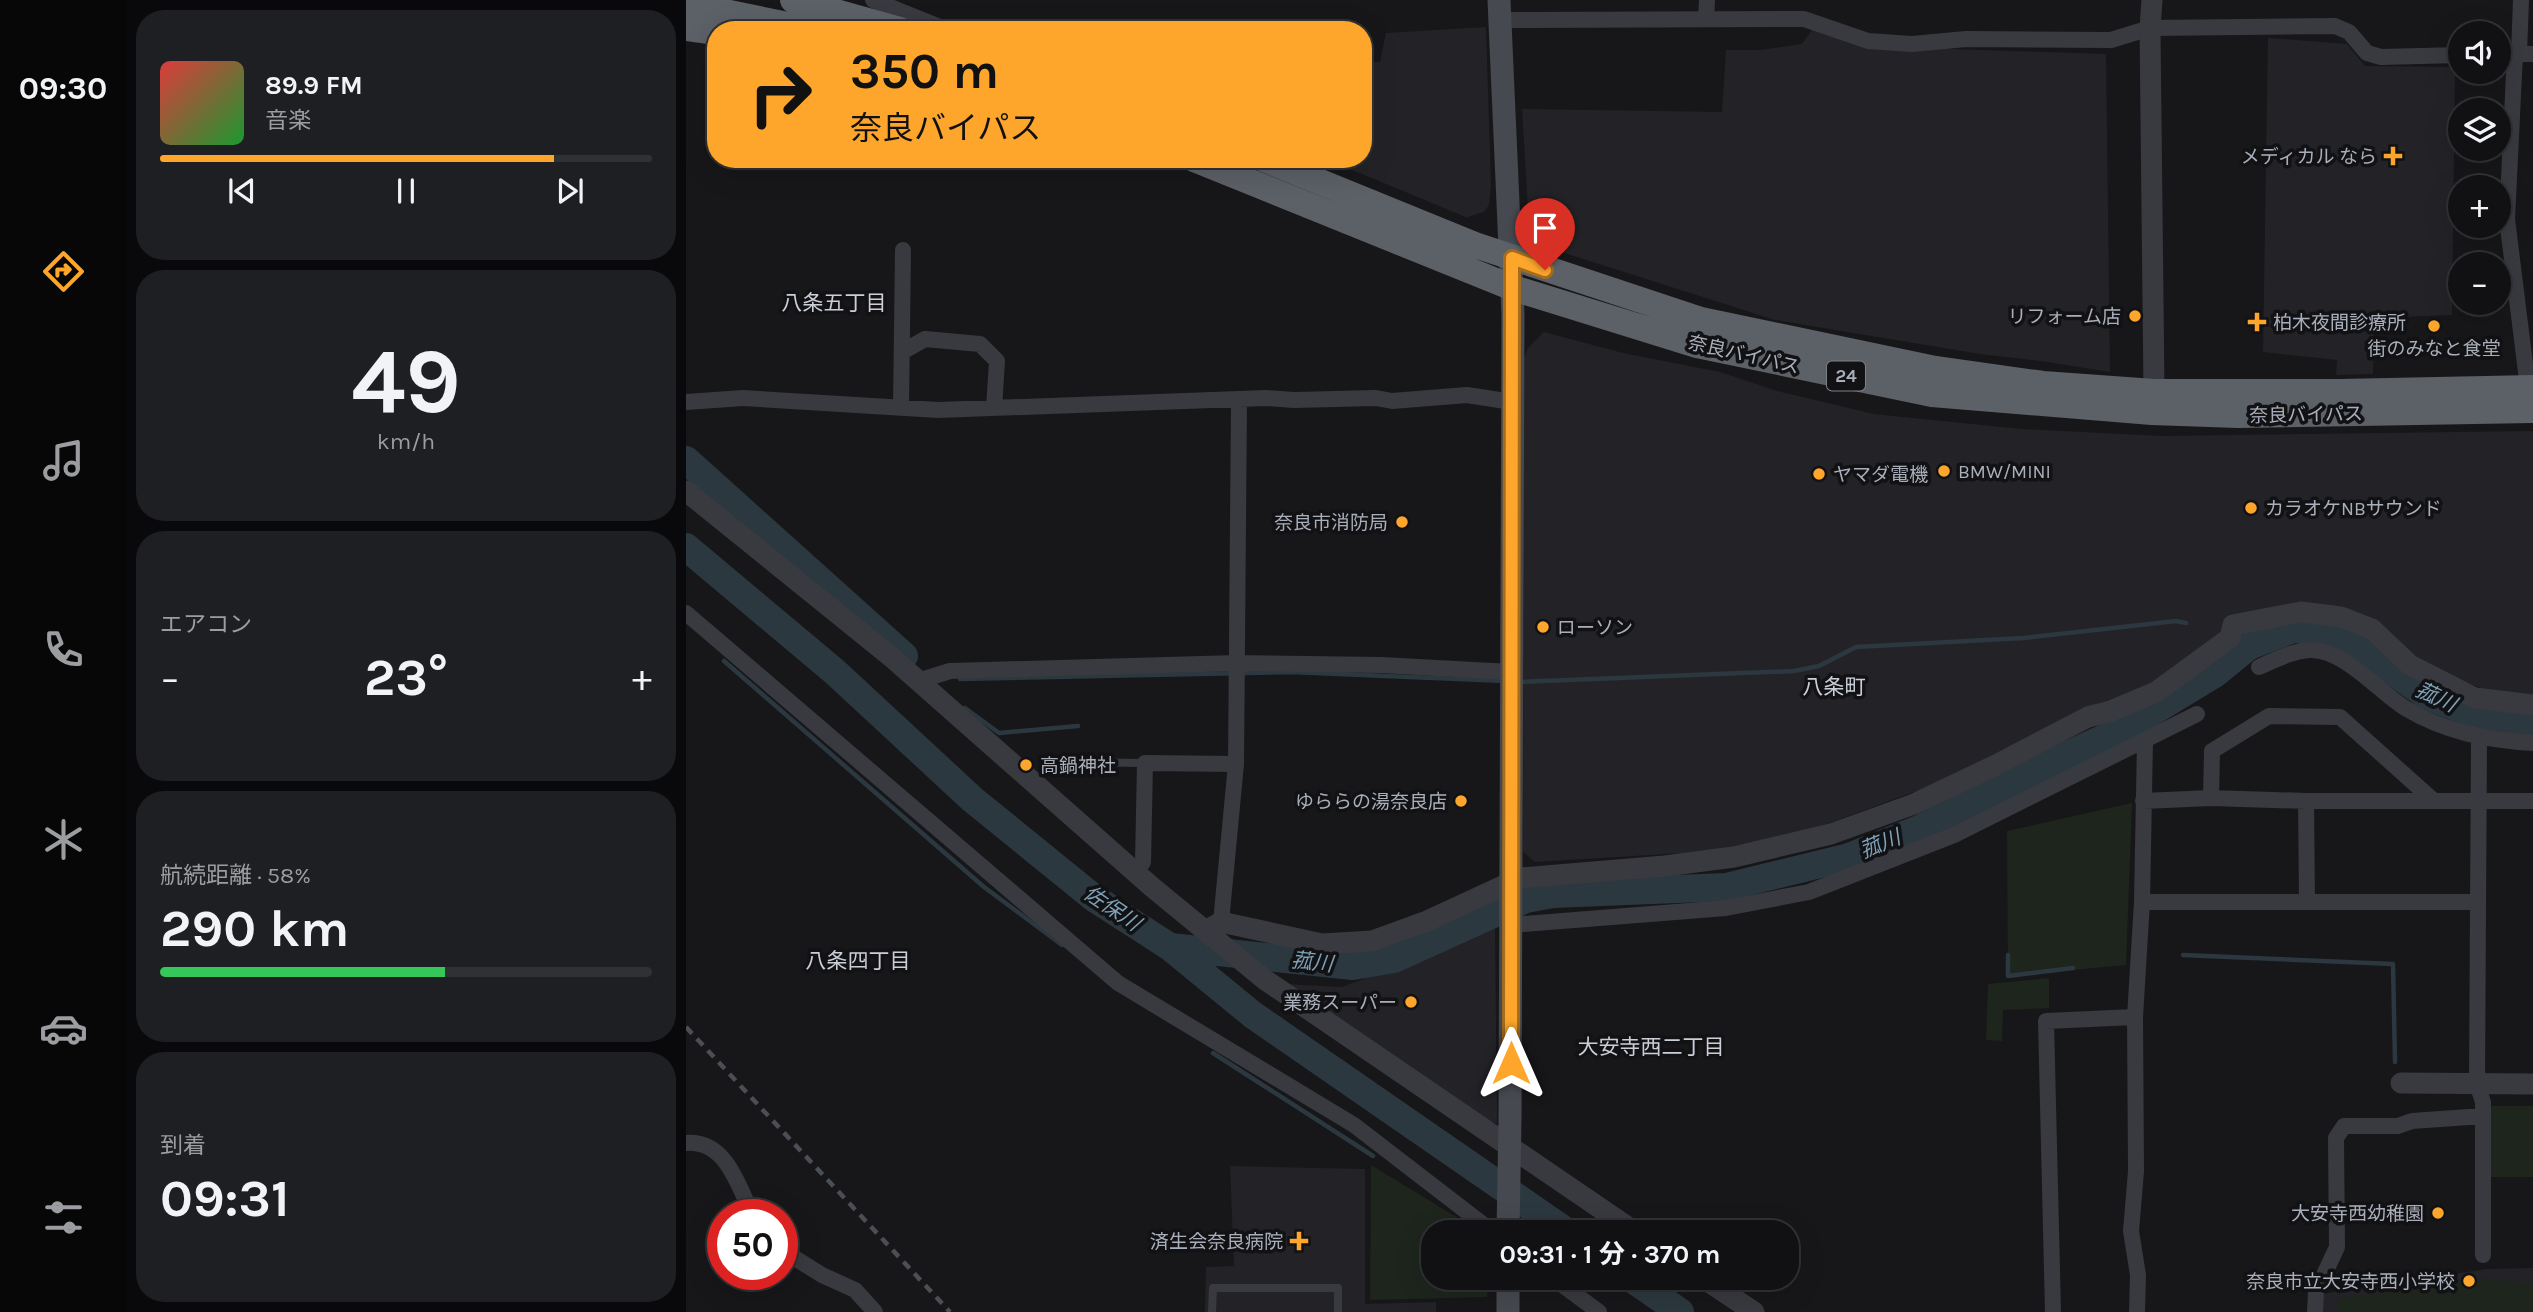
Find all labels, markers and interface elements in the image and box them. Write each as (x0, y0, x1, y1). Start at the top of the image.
map controls (2448, 21, 2511, 315)
button: sound (2448, 21, 2511, 84)
text: 350 m (850, 43, 999, 100)
icon: right (735, 49, 826, 140)
text: 09:30 (19, 70, 107, 107)
text: 89.9 FM (265, 70, 363, 101)
button: layers (2448, 98, 2511, 161)
text: 音楽 (265, 107, 311, 134)
text: 奈良バイパス (850, 110, 1041, 147)
place label: メディカル なら (2241, 146, 2377, 168)
marker: メディカル なら (2383, 146, 2403, 166)
icon: previous (223, 172, 261, 210)
icon: pause (387, 172, 425, 210)
icon: next (551, 172, 589, 210)
button: + (2448, 175, 2511, 238)
pin (1515, 198, 1575, 270)
icon: arrive (1526, 209, 1564, 247)
icon: directions (39, 247, 88, 296)
button: − (2448, 252, 2511, 315)
district label: 八条五丁目 (782, 291, 887, 315)
place label: リフォーム店 (2008, 306, 2121, 328)
marker: リフォーム店 (2127, 308, 2143, 324)
marker: 柏木夜間診療所 (2247, 312, 2267, 332)
place label: 柏木夜間診療所 (2273, 312, 2406, 334)
marker: 街のみなと食堂 (2426, 318, 2442, 334)
text: 49 (351, 329, 461, 435)
street label: 奈良バイパス (1686, 331, 1802, 378)
place label: 街のみなと食堂 (2367, 338, 2501, 360)
road number: 24 (1827, 362, 1865, 390)
street label: 奈良バイパス (2249, 403, 2363, 427)
text: km/h (377, 428, 435, 455)
icon: music (39, 436, 88, 485)
place label: BMW/MINI (1958, 461, 2051, 483)
marker: BMW/MINI (1936, 463, 1952, 479)
place label: ヤマダ電機 (1833, 464, 1928, 486)
marker: ヤマダ電機 (1811, 466, 1827, 482)
place label: カラオケNBサウンド (2265, 498, 2442, 520)
marker: カラオケNBサウンド (2243, 500, 2259, 516)
place label: 奈良市消防局 (1274, 512, 1388, 534)
marker: 奈良市消防局 (1394, 514, 1410, 530)
text: エアコン (160, 611, 252, 638)
place label: ローソン (1557, 617, 1633, 639)
marker: ローソン (1535, 619, 1551, 635)
icon: phone (39, 625, 88, 674)
text: 23° (364, 647, 448, 708)
text: − (160, 656, 180, 701)
text: + (632, 656, 652, 701)
district label: 八条町 (1803, 675, 1866, 699)
water label: 菰川 (2412, 677, 2462, 718)
place label: 高鍋神社 (1040, 755, 1116, 777)
marker: 高鍋神社 (1018, 757, 1034, 773)
place label: ゆららの湯奈良店 (1295, 791, 1447, 813)
marker: ゆららの湯奈良店 (1453, 793, 1469, 809)
icon: climate (39, 815, 88, 864)
water label: 菰川 (1856, 824, 1906, 863)
text: 航続距離 · 58% (160, 862, 311, 889)
water label: 佐保川 (1079, 880, 1146, 937)
text: 290 km (160, 898, 349, 959)
water label: 菰川 (1290, 948, 1336, 976)
district label: 八条四丁目 (806, 949, 911, 973)
place label: 業務スーパー (1283, 992, 1397, 1014)
marker: 業務スーパー (1403, 994, 1419, 1010)
icon: car (39, 1004, 88, 1053)
position arrow (1474, 1026, 1548, 1100)
district label: 大安寺西二丁目 (1578, 1035, 1725, 1059)
text: 到着 (160, 1132, 206, 1159)
text: 09:31 (160, 1168, 290, 1229)
icon: filters (39, 1193, 88, 1242)
speed limit sign: 50 (707, 1199, 798, 1290)
place label: 大安寺西幼稚園 (2291, 1203, 2424, 1225)
marker: 大安寺西幼稚園 (2430, 1205, 2446, 1221)
place label: 済生会奈良病院 (1150, 1231, 1283, 1253)
marker: 済生会奈良病院 (1289, 1231, 1309, 1251)
text: 09:31 · 1 分 · 370 m (1500, 1239, 1720, 1270)
place label: 奈良市立大安寺西小学校 (2246, 1271, 2455, 1293)
marker: 奈良市立大安寺西小学校 (2461, 1273, 2477, 1289)

